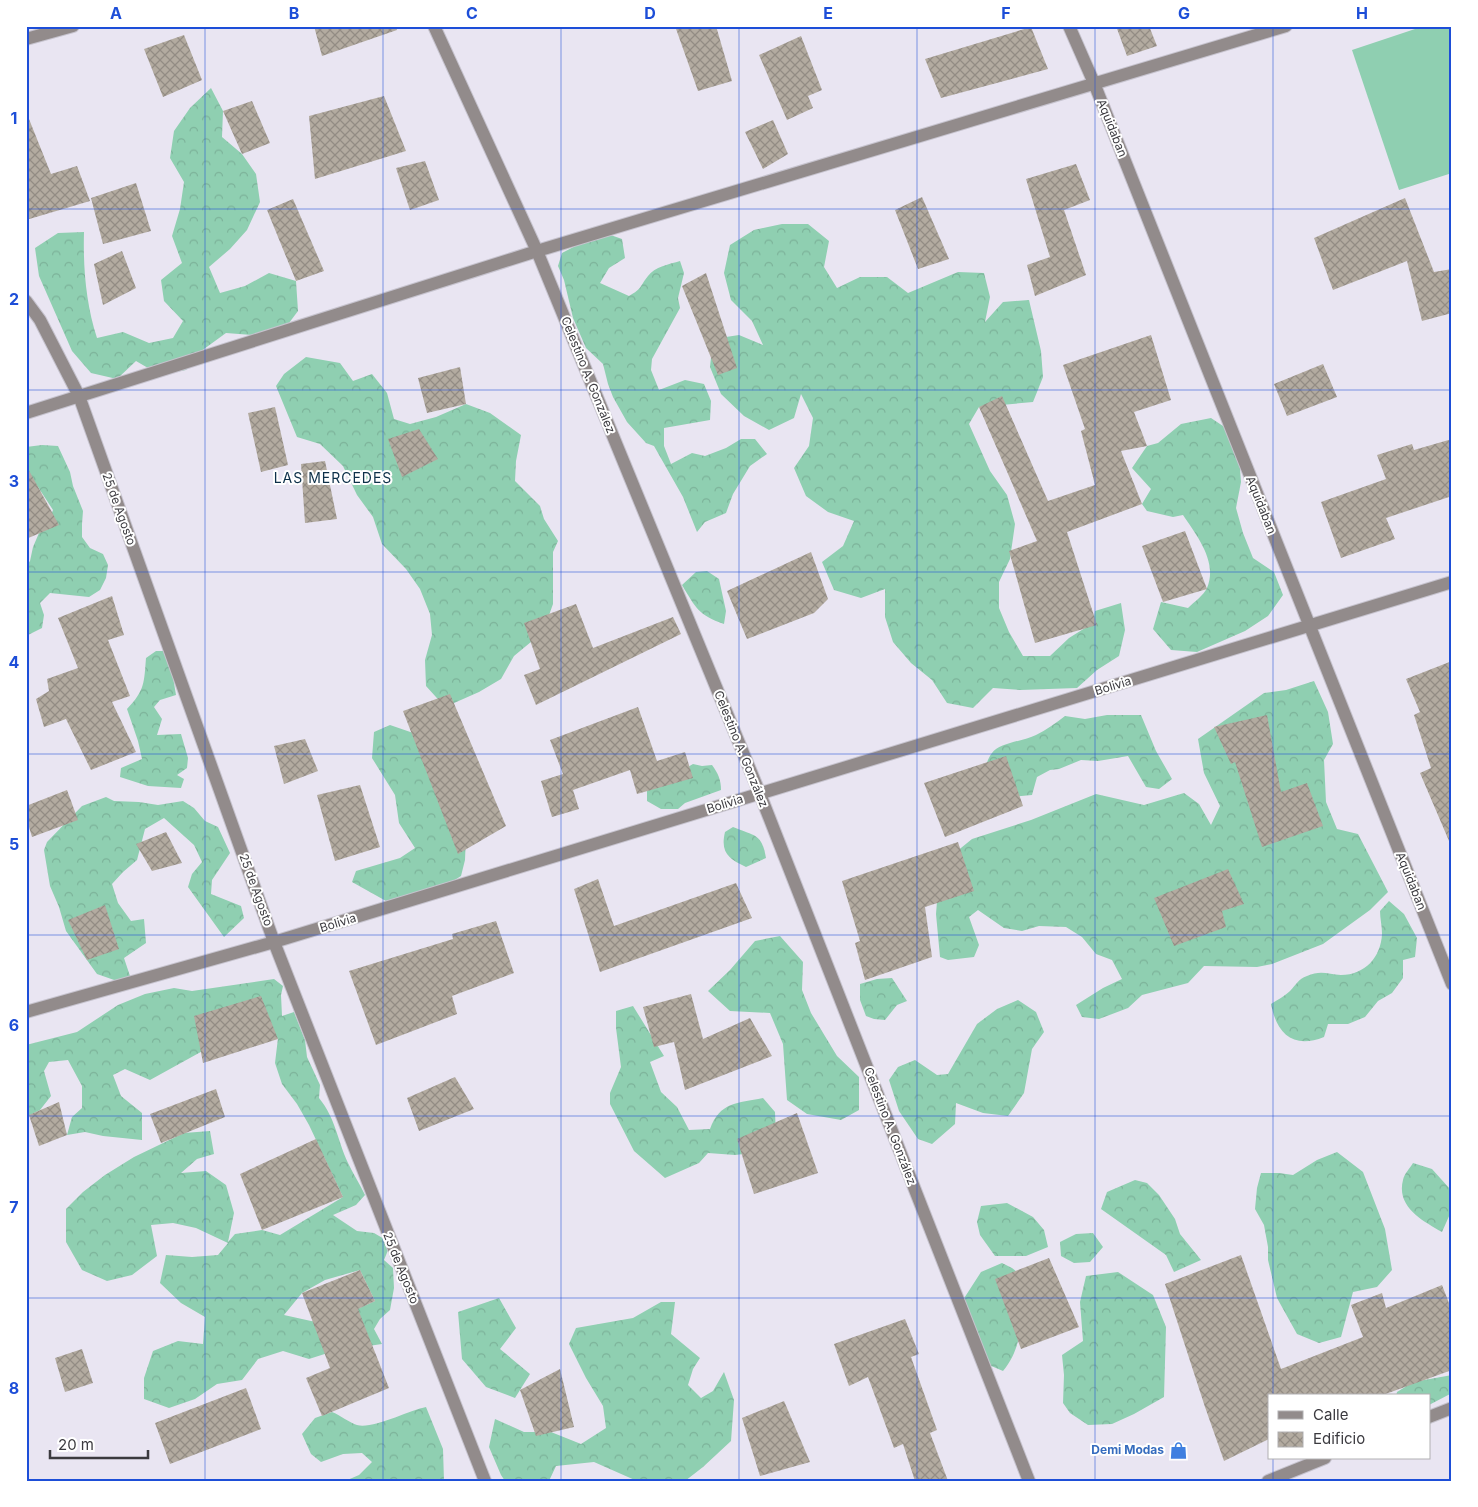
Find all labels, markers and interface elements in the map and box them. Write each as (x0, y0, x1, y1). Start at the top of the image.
text: A (110, 3, 122, 23)
text: B (289, 3, 299, 23)
text: C (466, 3, 478, 23)
text: D (644, 3, 656, 23)
text: E (823, 3, 833, 23)
text: F (1001, 3, 1011, 23)
text: G (1178, 3, 1190, 23)
text: H (1356, 3, 1368, 23)
street label: Aquidaban (1094, 97, 1131, 159)
text: 1 (11, 108, 17, 128)
text: 2 (9, 289, 19, 309)
street label: Celestino A. González (558, 314, 619, 435)
district label: LAS MERCEDES (274, 469, 392, 486)
text: 3 (9, 471, 19, 491)
street label: 25 de Agosto (99, 471, 139, 547)
street label: Aquidaban (1243, 474, 1280, 536)
text: 4 (9, 652, 20, 672)
street label: Bolivia (1093, 673, 1133, 698)
street label: Celestino A. González (711, 688, 772, 809)
street label: Bolivia (705, 791, 745, 816)
text: 5 (9, 834, 19, 854)
street label: Aquidaban (1393, 850, 1430, 912)
street label: 25 de Agosto (236, 852, 276, 928)
street label: Bolivia (318, 910, 358, 935)
text: 6 (9, 1015, 19, 1035)
street label: Celestino A. González (861, 1065, 920, 1187)
text: 7 (9, 1197, 19, 1217)
street label: 25 de Agosto (380, 1230, 423, 1306)
text: 8 (9, 1378, 19, 1398)
legend (1268, 1394, 1430, 1460)
text: Calle (1313, 1405, 1348, 1424)
scale bar (50, 1427, 148, 1459)
text: Edificio (1313, 1429, 1365, 1448)
text: 20 m (58, 1435, 94, 1454)
shop icon: Demi Modas (1168, 1440, 1188, 1460)
place label: Demi Modas (1091, 1442, 1164, 1457)

